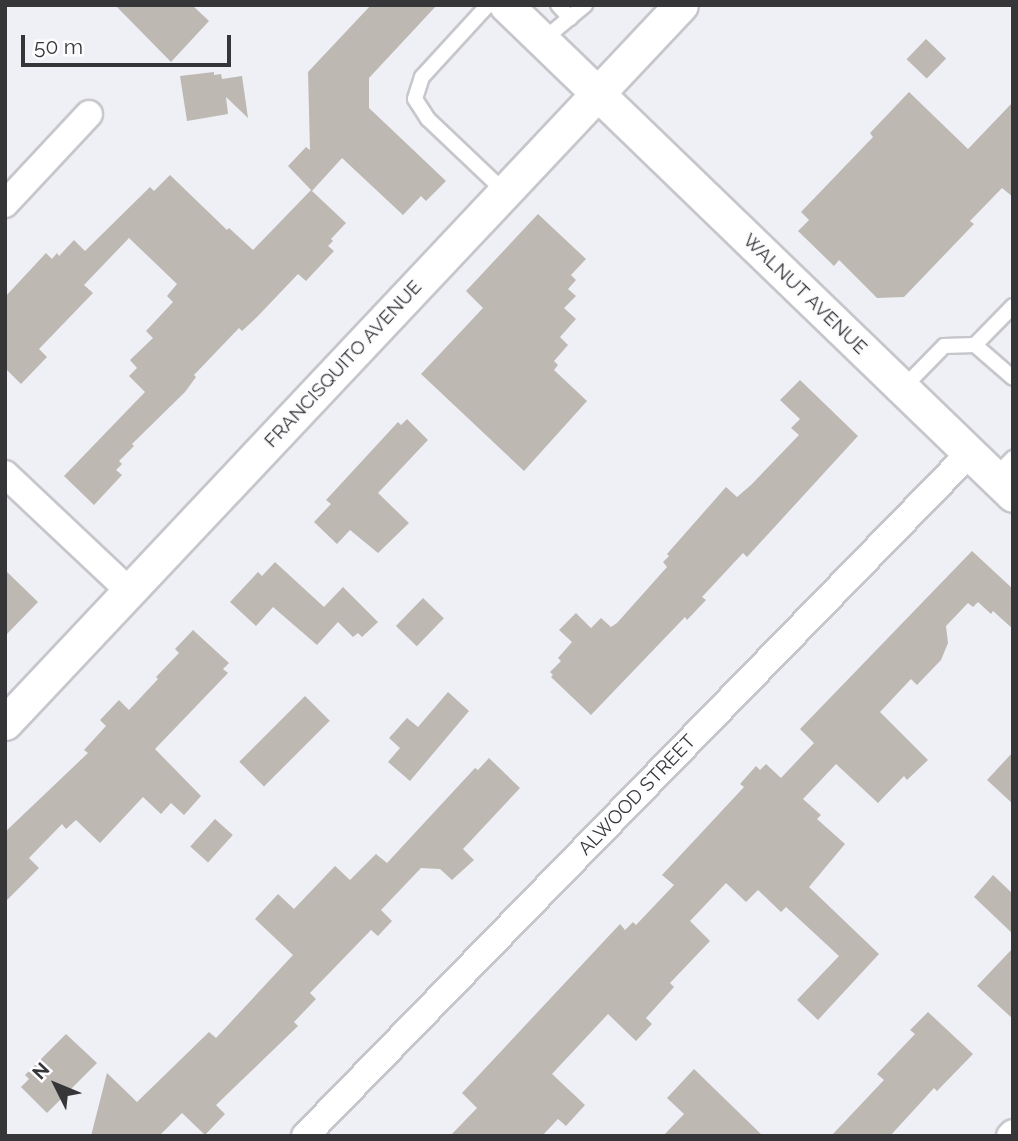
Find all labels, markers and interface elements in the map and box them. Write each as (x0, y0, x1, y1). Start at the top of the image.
scale bar (24, 21, 234, 65)
text: 50 m (34, 34, 83, 59)
street label: WALNUT AVENUE (738, 229, 872, 359)
street label: FRANCISQUITO AVENUE (259, 276, 427, 452)
street label: ALWOOD STREET (574, 730, 700, 860)
north arrow (21, 1050, 91, 1120)
text: N (28, 1058, 54, 1083)

